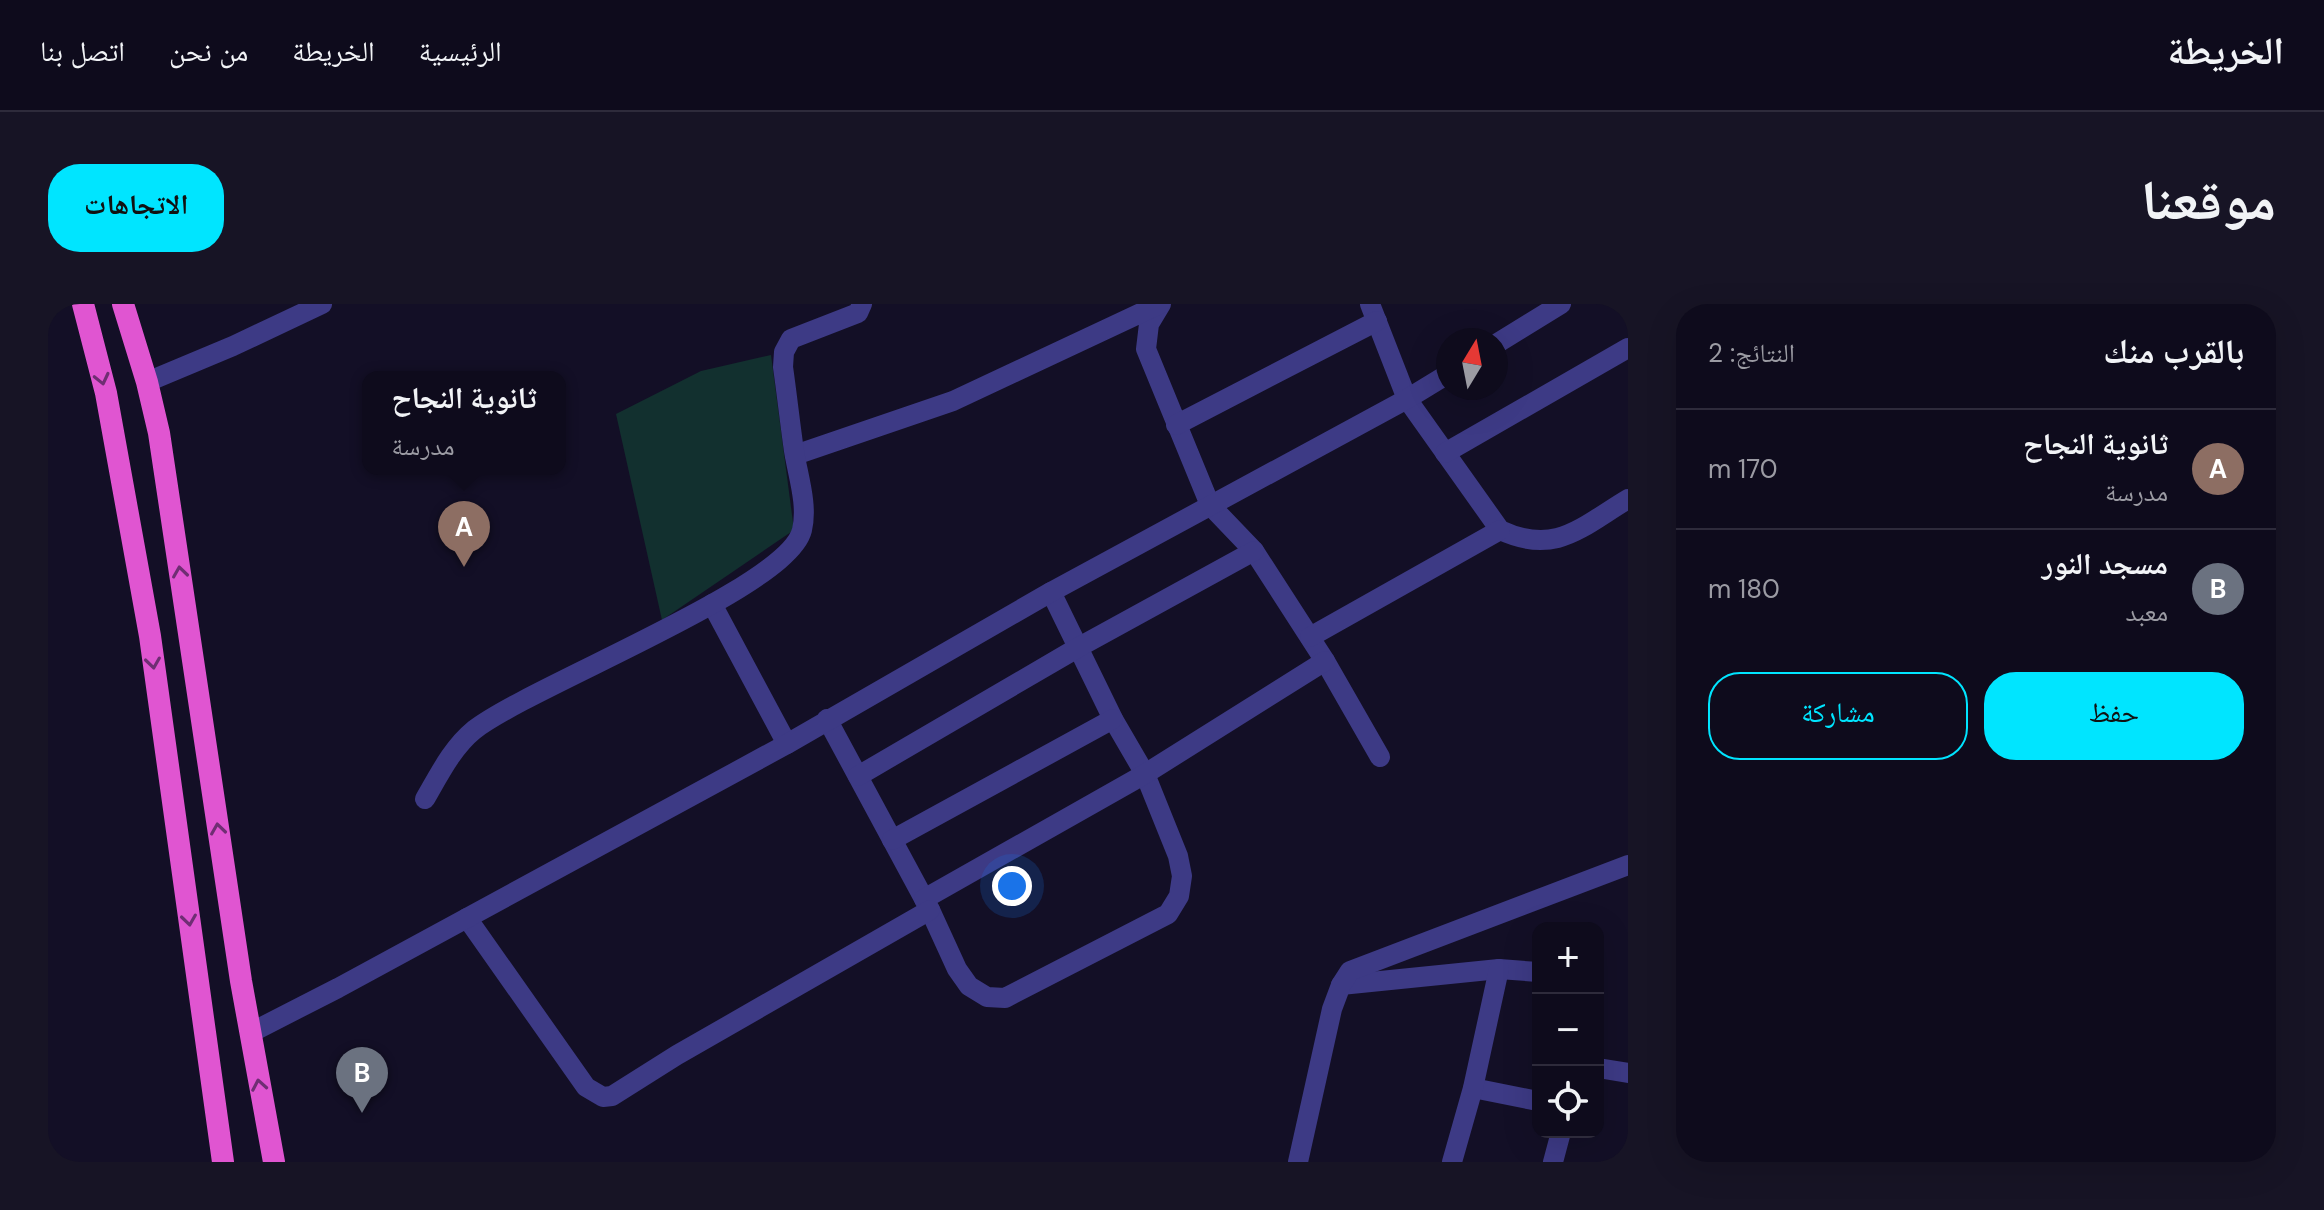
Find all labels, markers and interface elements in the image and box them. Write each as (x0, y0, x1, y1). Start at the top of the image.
text: الخريطة (2167, 26, 2284, 76)
text: اتصل بنا (40, 33, 125, 70)
text: من نحن (169, 33, 248, 70)
text: الخريطة (292, 33, 375, 70)
text: الرئيسية (419, 33, 502, 70)
button: الاتجاهات (48, 164, 224, 252)
text: موقعنا (2141, 164, 2276, 237)
north arrow (1436, 328, 1508, 400)
text: بالقرب منك (2103, 329, 2244, 374)
text: النتائج: 2 (1708, 336, 1795, 370)
popup (362, 371, 566, 475)
one-way arrow (93, 372, 110, 386)
text: ثانوية النجاح (392, 378, 536, 417)
text: ثانوية النجاح (2023, 424, 2168, 463)
text: مدرسة (392, 429, 455, 463)
text: 170 m (1708, 452, 1778, 486)
text: A (2209, 452, 2227, 486)
text: مدرسة (2105, 475, 2168, 509)
pin: A (438, 501, 490, 567)
text: مسجد النور (2042, 544, 2168, 583)
one-way arrow (172, 565, 189, 578)
text: 180 m (1708, 572, 1780, 606)
text: B (2210, 572, 2226, 606)
text: معبد (2125, 595, 2168, 629)
one-way arrow (144, 656, 161, 670)
button: مشاركة (1708, 672, 1968, 760)
button: حفظ (1984, 672, 2244, 760)
one-way arrow (210, 822, 227, 836)
your location (992, 866, 1032, 906)
one-way arrow (180, 914, 197, 927)
map controls (1532, 922, 1604, 1138)
button: + (1532, 922, 1604, 994)
button: − (1532, 994, 1604, 1066)
pin: B (336, 1047, 388, 1113)
button: locate (1532, 1066, 1604, 1138)
one-way arrow (251, 1079, 268, 1092)

